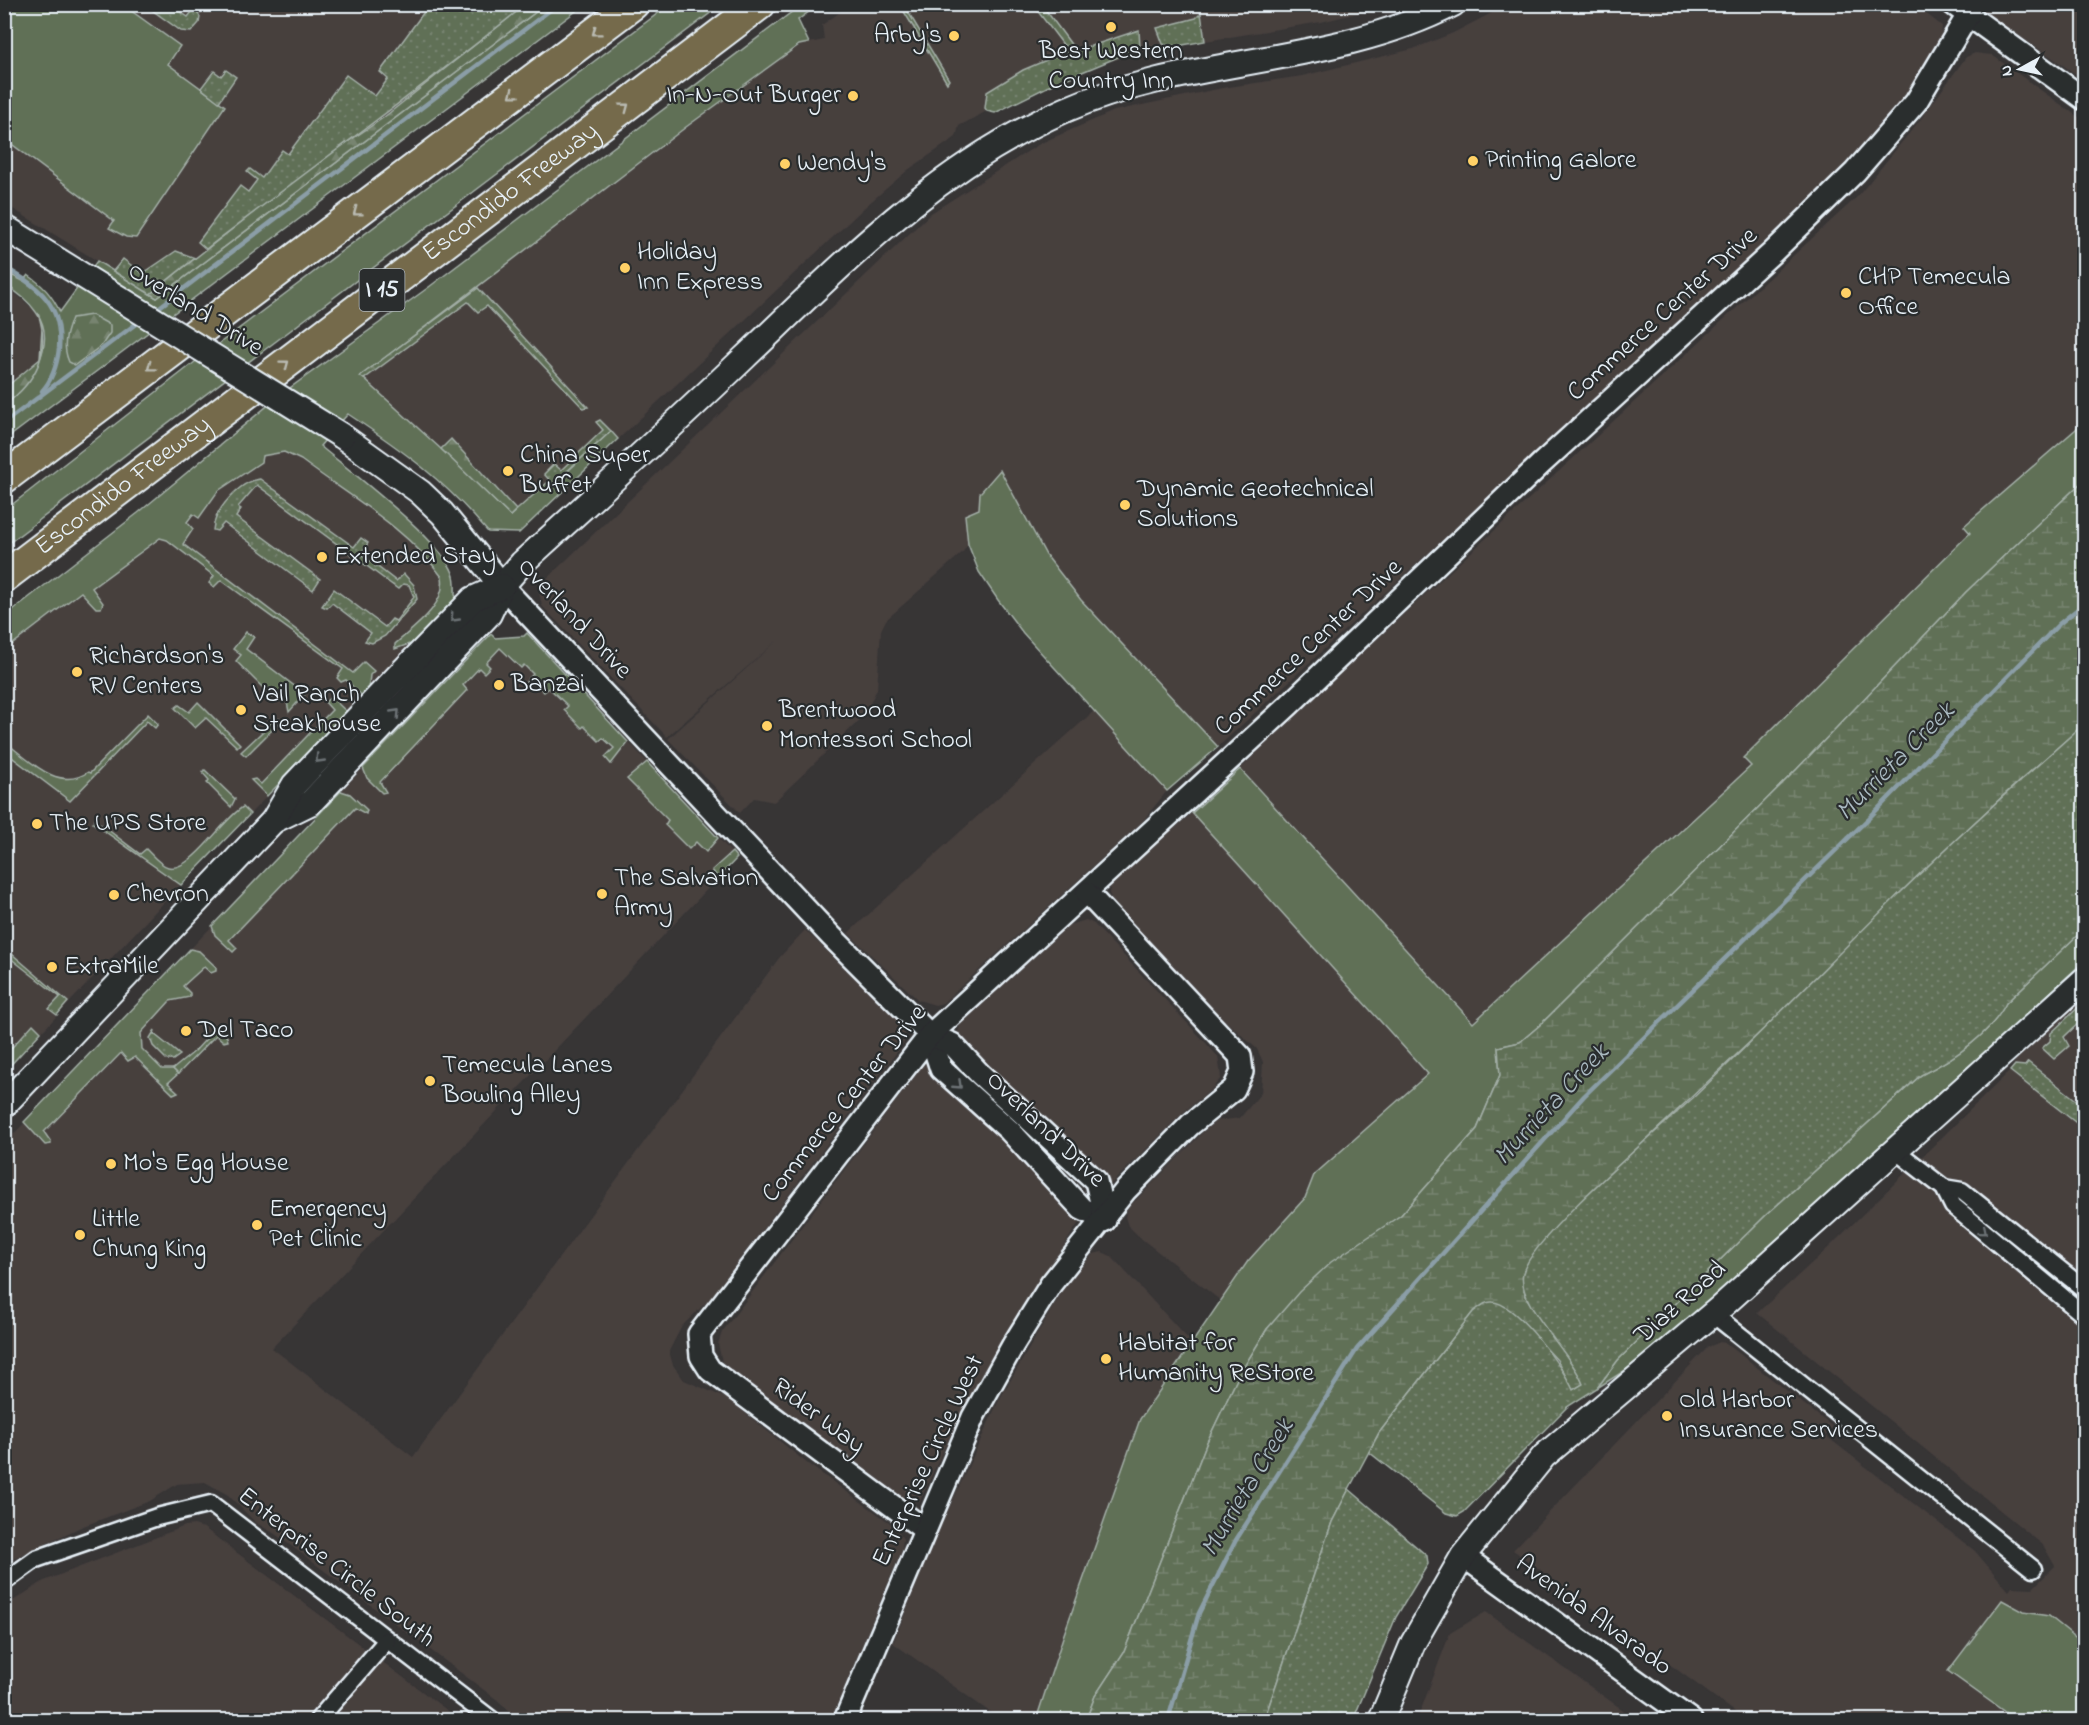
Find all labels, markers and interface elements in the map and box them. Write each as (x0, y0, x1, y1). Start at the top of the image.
place label: Arby's (874, 17, 942, 55)
marker: Best Western Country Inn (1104, 20, 1118, 34)
one-way arrow (592, 24, 603, 35)
marker: Arby's (947, 29, 961, 43)
place label: Best Western Country Inn (1038, 33, 1183, 101)
north arrow (1990, 39, 2050, 99)
text: N (1994, 64, 2020, 78)
place label: In-N-Out Burger (666, 77, 842, 115)
one-way arrow (508, 87, 519, 98)
marker: In-N-Out Burger (846, 89, 860, 103)
one-way arrow (618, 103, 629, 114)
street label: Escondido Freeway (415, 113, 607, 272)
place label: Printing Galore (1485, 142, 1637, 180)
place label: Wendy's (797, 145, 887, 183)
marker: Printing Galore (1466, 154, 1480, 168)
marker: Wendy's (778, 157, 792, 171)
one-way arrow (353, 204, 364, 215)
street label: Commerce Center Drive (1559, 219, 1767, 411)
place label: Holiday Inn Express (637, 234, 763, 302)
street label: Overland Drive (120, 253, 271, 367)
place label: CHP Temecula Office (1858, 259, 2011, 327)
marker: Holiday Inn Express (618, 261, 632, 275)
road number: I 15 (360, 269, 404, 311)
marker: CHP Temecula Office (1839, 286, 1853, 300)
one-way arrow (147, 360, 158, 371)
one-way arrow (278, 360, 289, 371)
street label: Escondido Freeway (27, 407, 220, 566)
place label: China Super Buffet (519, 437, 651, 505)
marker: China Super Buffet (501, 464, 515, 478)
place label: Dynamic Geotechnical Solutions (1136, 471, 1374, 539)
marker: Dynamic Geotechnical Solutions (1118, 498, 1132, 512)
place label: Extended Stay (334, 538, 496, 576)
marker: Extended Stay (315, 550, 329, 564)
street label: Overland Drive (508, 550, 641, 689)
street label: Commerce Center Drive (1206, 550, 1412, 746)
one-way arrow (451, 611, 462, 622)
place label: Richardson's RV Centers (89, 638, 224, 706)
marker: Richardson's RV Centers (70, 665, 84, 679)
place label: Banzai (510, 666, 585, 704)
place label: Vail Ranch Steakhouse (252, 676, 381, 744)
marker: Banzai (492, 678, 506, 692)
place label: Brentwood Montessori School (778, 692, 972, 760)
water label: Murrieta Creek (1827, 693, 1965, 831)
marker: Vail Ranch Steakhouse (234, 703, 248, 717)
one-way arrow (389, 710, 400, 720)
marker: Brentwood Montessori School (760, 719, 774, 733)
one-way arrow (315, 752, 326, 762)
place label: The UPS Store (49, 805, 207, 843)
marker: The UPS Store (30, 817, 44, 831)
place label: The Salvation Army (614, 860, 758, 928)
place label: Chevron (126, 876, 209, 914)
marker: The Salvation Army (595, 887, 609, 901)
marker: Chevron (107, 888, 121, 902)
place label: ExtraMile (64, 948, 159, 986)
marker: ExtraMile (45, 960, 59, 974)
street label: Commerce Center Drive (753, 996, 937, 1211)
place label: Del Taco (197, 1012, 294, 1050)
marker: Del Taco (179, 1024, 193, 1038)
water label: Murrieta Creek (1485, 1034, 1620, 1175)
place label: Temecula Lanes Bowling Alley (441, 1047, 613, 1115)
street label: Overland Drive (976, 1063, 1114, 1197)
marker: Temecula Lanes Bowling Alley (423, 1074, 437, 1088)
one-way arrow (951, 1078, 962, 1089)
place label: Mo's Egg House (123, 1145, 289, 1183)
marker: Mo's Egg House (104, 1157, 118, 1171)
place label: Emergency Pet Clinic (269, 1191, 387, 1259)
place label: Little Chung King (92, 1201, 206, 1269)
marker: Emergency Pet Clinic (250, 1218, 264, 1232)
one-way arrow (1976, 1223, 1987, 1234)
marker: Little Chung King (73, 1228, 87, 1242)
street label: Diaz Road (1626, 1252, 1736, 1355)
place label: Habitat for Humanity ReStore (1118, 1325, 1314, 1393)
street label: Enterprise Circle West (863, 1348, 995, 1573)
marker: Habitat for Humanity ReStore (1099, 1352, 1113, 1366)
street label: Rider Way (763, 1369, 873, 1465)
place label: Old Harbor Insurance Services (1679, 1382, 1878, 1450)
marker: Old Harbor Insurance Services (1660, 1409, 1674, 1423)
water label: Murrieta Creek (1191, 1410, 1305, 1565)
street label: Enterprise Circle South (229, 1478, 443, 1658)
street label: Avenida Alvarado (1507, 1546, 1679, 1686)

